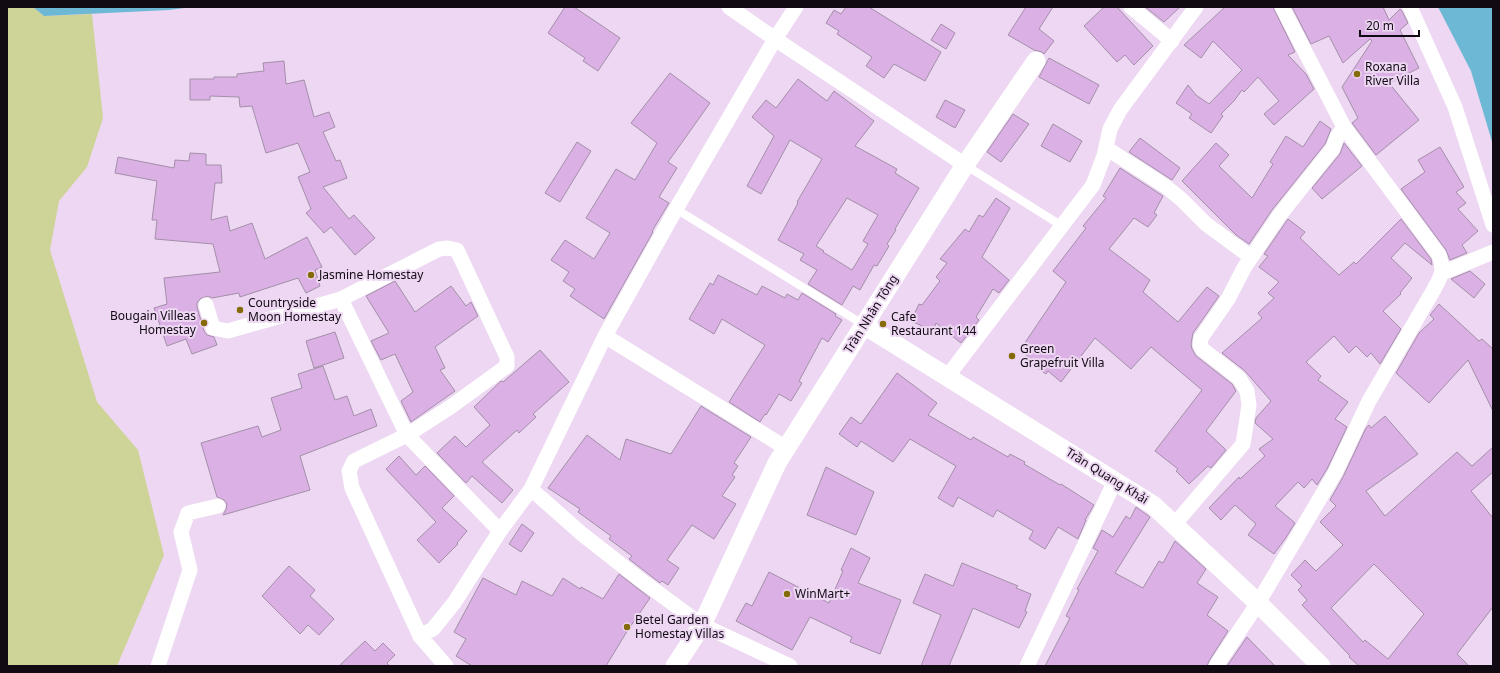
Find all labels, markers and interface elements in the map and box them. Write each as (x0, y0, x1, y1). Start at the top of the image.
scale bar (1360, 12, 1419, 38)
text: 20 m (1366, 17, 1394, 34)
place label: Roxana River Villa (1365, 58, 1420, 89)
marker: Roxana River Villa (1352, 69, 1362, 79)
place label: Jasmine Homestay (318, 266, 424, 283)
marker: Jasmine Homestay (306, 270, 316, 280)
street label: Trần Nhân Tông (840, 271, 902, 356)
place label: Countryside Moon Homestay (248, 294, 342, 325)
marker: Countryside Moon Homestay (235, 305, 245, 315)
place label: Bougain Villeas Homestay (110, 307, 197, 338)
place label: Cafe Restaurant 144 (891, 308, 977, 339)
marker: Bougain Villeas Homestay (199, 318, 209, 328)
marker: Cafe Restaurant 144 (878, 319, 888, 329)
place label: Green Grapefruit Villa (1020, 340, 1105, 371)
marker: Green Grapefruit Villa (1007, 351, 1017, 361)
street label: Trần Quang Khải (1063, 443, 1152, 508)
place label: WinMart+ (795, 585, 851, 602)
marker: WinMart+ (782, 589, 792, 599)
place label: Betel Garden Homestay Villas (635, 611, 724, 642)
marker: Betel Garden Homestay Villas (622, 622, 632, 632)

